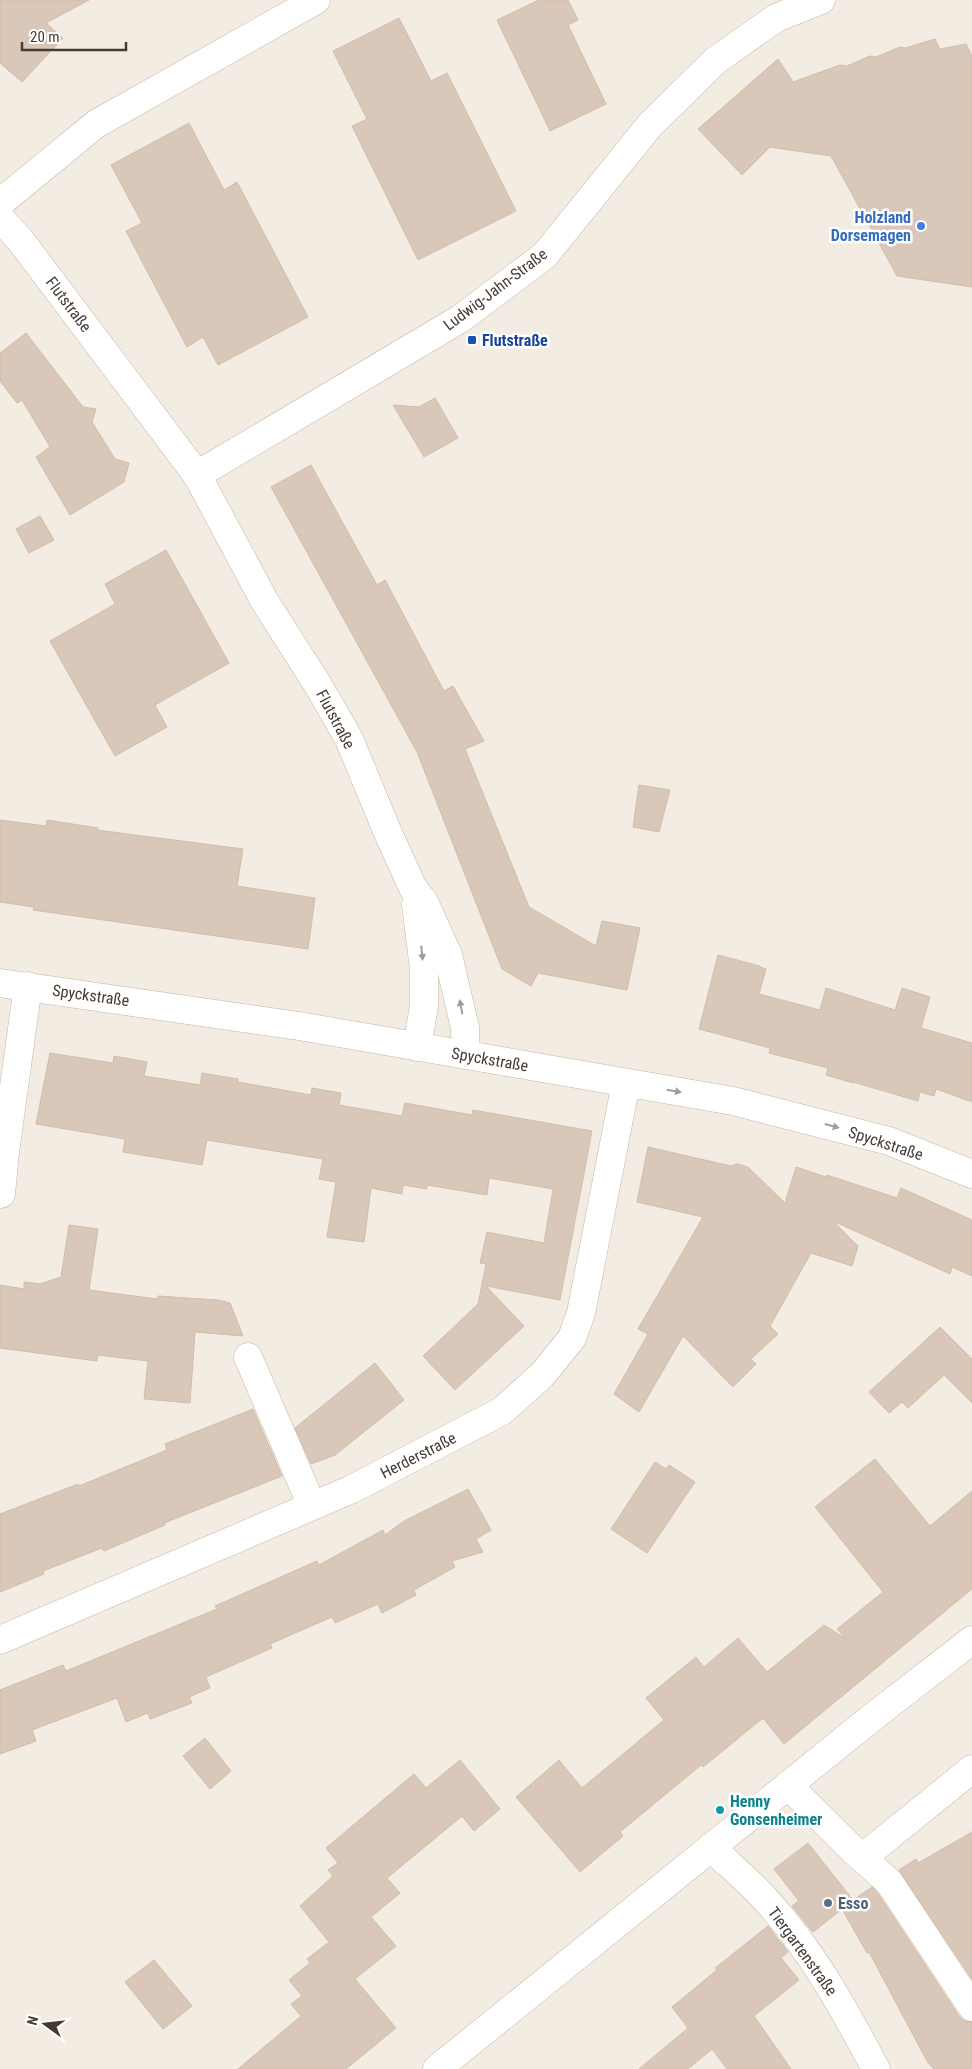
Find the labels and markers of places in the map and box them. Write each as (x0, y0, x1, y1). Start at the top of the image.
place label: Holzland Dorsemagen (831, 208, 911, 245)
marker: Holzland Dorsemagen (915, 220, 927, 232)
place label: Flutstraße (482, 331, 548, 350)
marker: Flutstraße (466, 334, 478, 346)
place label: Henny Gonsenheimer (730, 1792, 822, 1829)
marker: Henny Gonsenheimer (714, 1804, 726, 1816)
place label: Esso (838, 1894, 868, 1913)
marker: Esso (822, 1897, 834, 1909)

